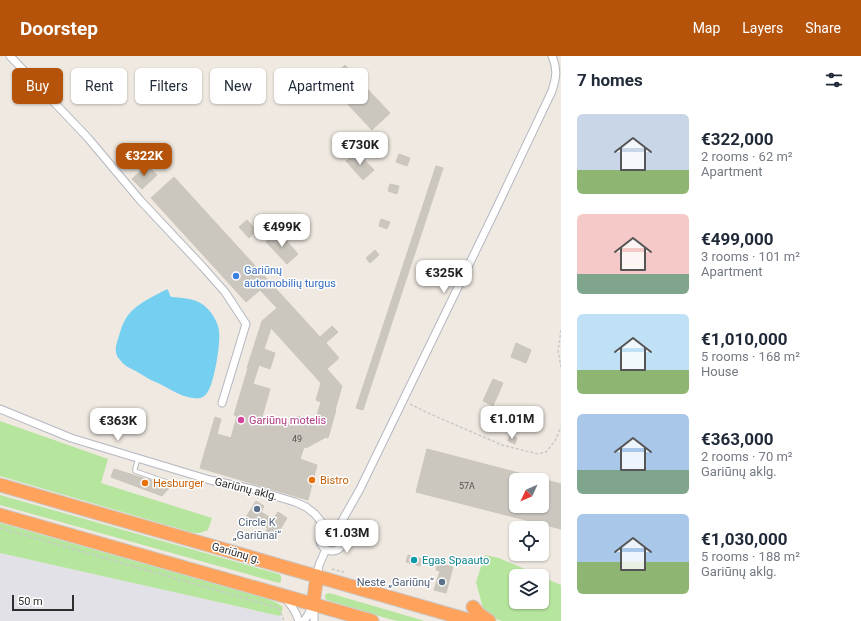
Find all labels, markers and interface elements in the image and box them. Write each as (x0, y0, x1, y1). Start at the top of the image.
text: Doorstep (20, 17, 98, 40)
text: Map (693, 20, 720, 36)
text: Layers (742, 20, 783, 36)
text: Share (805, 20, 841, 36)
chip: Buy (12, 68, 63, 104)
chip: Rent (71, 68, 127, 104)
chip: Filters (135, 68, 202, 104)
chip: New (210, 68, 266, 104)
chip: Apartment (274, 68, 368, 104)
icon: filters (823, 69, 845, 91)
text: 7 homes (577, 70, 643, 90)
text: €322,000 (701, 129, 773, 149)
icon: home (609, 130, 657, 178)
pin: €730K (332, 132, 388, 166)
text: €730K (341, 137, 379, 152)
pin: €322K (116, 143, 172, 177)
text: €322K (125, 148, 163, 163)
text: 2 rooms · 62 m² (701, 149, 793, 164)
text: Apartment (701, 164, 763, 179)
pin: €499K (254, 214, 310, 248)
text: €499K (263, 219, 301, 234)
text: €499,000 (701, 229, 773, 249)
icon: home (609, 230, 657, 278)
text: 3 rooms · 101 m² (701, 249, 800, 264)
pin: €325K (416, 260, 472, 294)
place label: Gariūnų automobilių turgus (244, 264, 336, 290)
text: Apartment (701, 264, 763, 279)
text: €325K (425, 265, 463, 280)
marker: Gariūnų automobilių turgus (231, 271, 241, 281)
text: €1,010,000 (701, 329, 787, 349)
icon: home (609, 330, 657, 378)
text: 5 rooms · 168 m² (701, 349, 800, 364)
text: House (701, 364, 738, 379)
pin: €1.01M (479, 406, 545, 440)
pin: €363K (90, 408, 146, 442)
text: €1.01M (490, 411, 535, 426)
text: €363K (99, 413, 137, 428)
place label: Gariūnų motelis (249, 414, 327, 427)
marker: Gariūnų motelis (236, 415, 246, 425)
text: €363,000 (701, 429, 773, 449)
icon: home (609, 430, 657, 478)
house number: 49 (292, 434, 302, 444)
text: 2 rooms · 70 m² (701, 449, 793, 464)
text: Gariūnų aklg. (701, 464, 777, 479)
north arrow (509, 473, 549, 513)
map controls (509, 473, 549, 609)
place label: Bistro (320, 474, 349, 487)
street label: Gariūnų aklg. (213, 475, 279, 503)
marker: Bistro (307, 475, 317, 485)
place label: Hesburger (153, 477, 204, 490)
marker: Hesburger (140, 478, 150, 488)
house number: 57A (459, 481, 475, 491)
marker: Circle K „Gariūnai“ (252, 504, 262, 514)
place label: Circle K „Gariūnai“ (233, 516, 281, 542)
pin: €1.03M (314, 520, 380, 554)
button: locate (509, 521, 549, 561)
text: €1.03M (325, 525, 370, 540)
text: €1,030,000 (701, 529, 787, 549)
icon: home (609, 530, 657, 578)
street label: Gariūnų g. (210, 540, 262, 566)
text: 5 rooms · 188 m² (701, 549, 800, 564)
place label: Egas Spaauto (422, 554, 489, 567)
marker: Egas Spaauto (409, 555, 419, 565)
text: Gariūnų aklg. (701, 564, 777, 579)
button: layers (509, 569, 549, 609)
place label: Neste „Gariūnų“ (357, 576, 434, 589)
marker: Neste „Gariūnų“ (437, 577, 447, 587)
scale bar (12, 593, 74, 612)
text: 50 m (18, 595, 43, 608)

